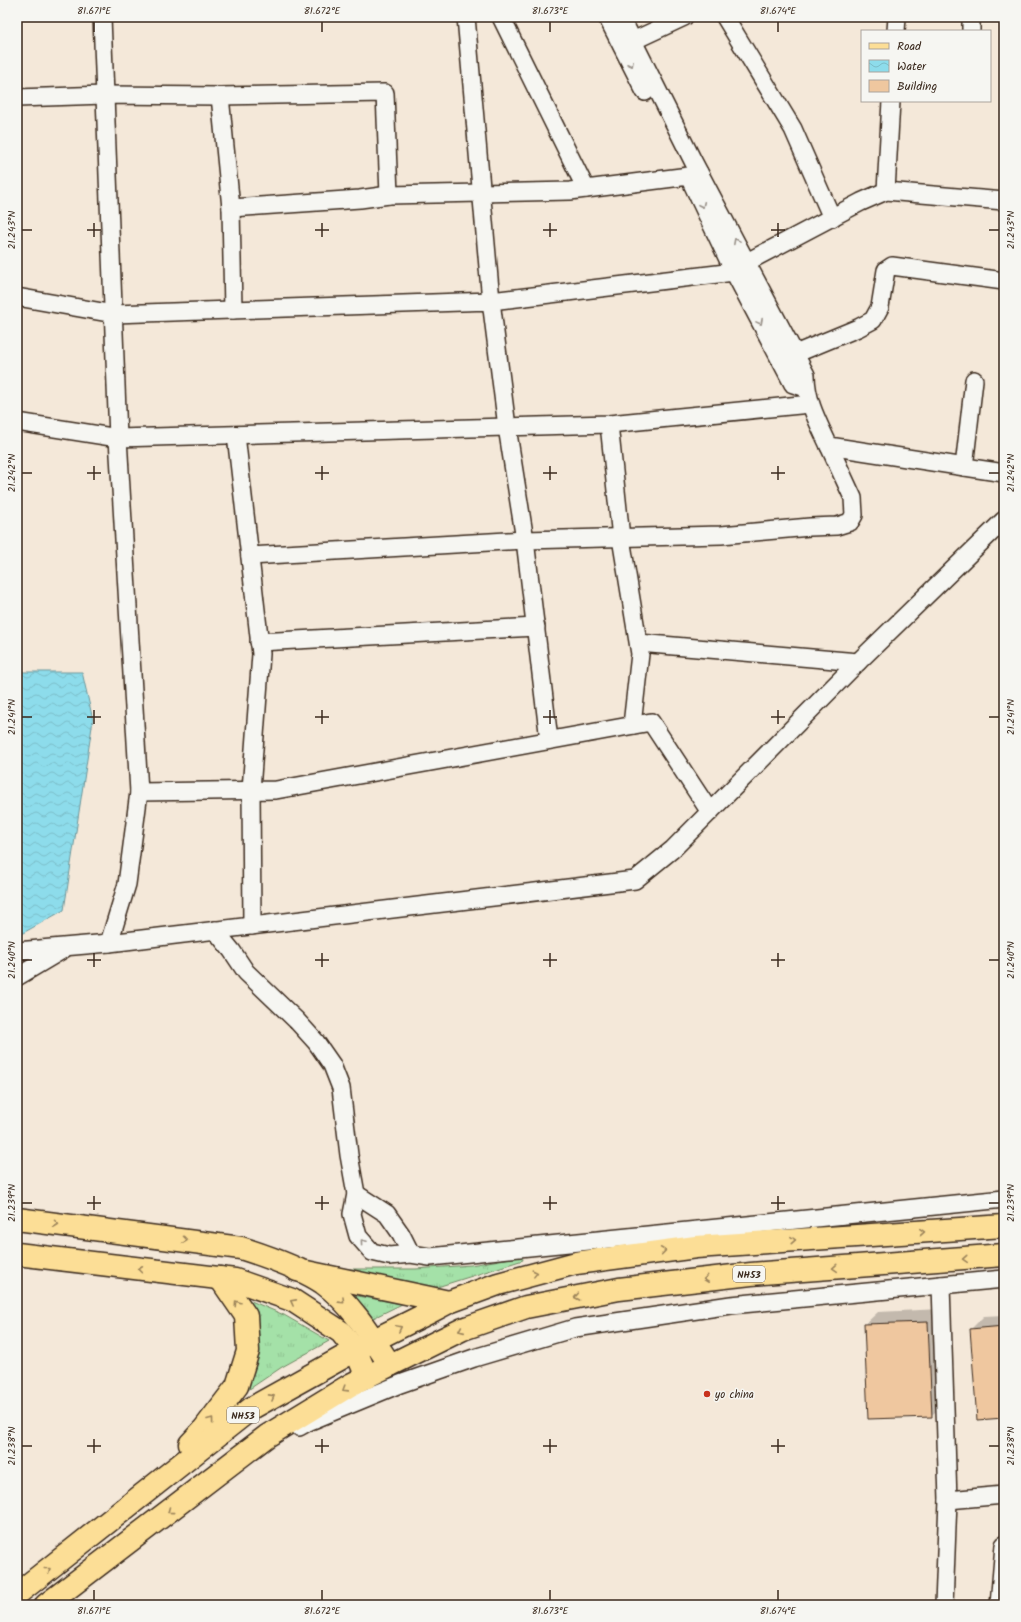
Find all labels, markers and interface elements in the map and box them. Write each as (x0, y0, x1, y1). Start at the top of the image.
text: 81.671°E (77, 3, 112, 19)
text: 81.672°E (304, 3, 342, 19)
text: 81.673°E (532, 3, 569, 19)
text: 81.674°E (760, 3, 797, 19)
legend (861, 30, 991, 102)
text: Road (897, 37, 922, 56)
text: Water (897, 57, 927, 76)
one-way arrow (626, 60, 634, 67)
text: Building (897, 77, 937, 96)
one-way arrow (697, 201, 705, 208)
text: 21.243°N (4, 211, 20, 249)
text: 21.243°N (1003, 211, 1019, 249)
one-way arrow (733, 238, 740, 245)
one-way arrow (755, 317, 763, 325)
text: 21.242°N (4, 453, 20, 492)
text: 21.242°N (1003, 453, 1019, 492)
text: 21.241°N (4, 699, 20, 735)
text: 21.241°N (1003, 699, 1019, 735)
text: 21.240°N (4, 941, 20, 979)
text: 21.240°N (1003, 941, 1019, 979)
text: 21.239°N (4, 1184, 20, 1222)
text: 21.239°N (1003, 1184, 1019, 1222)
one-way arrow (53, 1219, 59, 1228)
one-way arrow (919, 1227, 925, 1236)
one-way arrow (182, 1235, 188, 1244)
one-way arrow (790, 1236, 796, 1245)
one-way arrow (361, 1239, 368, 1246)
one-way arrow (660, 1247, 666, 1256)
one-way arrow (962, 1254, 968, 1263)
one-way arrow (832, 1263, 838, 1272)
one-way arrow (137, 1265, 143, 1274)
road number: NH53 (733, 1266, 765, 1282)
one-way arrow (532, 1269, 539, 1278)
one-way arrow (703, 1274, 709, 1283)
one-way arrow (574, 1292, 580, 1301)
one-way arrow (337, 1296, 345, 1304)
one-way arrow (290, 1299, 297, 1306)
one-way arrow (234, 1300, 242, 1307)
one-way arrow (395, 1325, 402, 1333)
one-way arrow (458, 1325, 465, 1333)
one-way arrow (342, 1384, 349, 1391)
place label: yo china (714, 1386, 754, 1404)
marker: yo china (702, 1389, 712, 1399)
one-way arrow (268, 1394, 276, 1401)
road number: NH53 (227, 1407, 259, 1423)
one-way arrow (206, 1417, 214, 1424)
text: 21.238°N (4, 1426, 20, 1466)
text: 21.238°N (1003, 1426, 1019, 1466)
one-way arrow (167, 1506, 174, 1513)
one-way arrow (43, 1567, 50, 1574)
text: 81.671°E (77, 1603, 112, 1619)
text: 81.672°E (304, 1603, 342, 1619)
text: 81.673°E (532, 1603, 569, 1619)
text: 81.674°E (760, 1603, 797, 1619)

